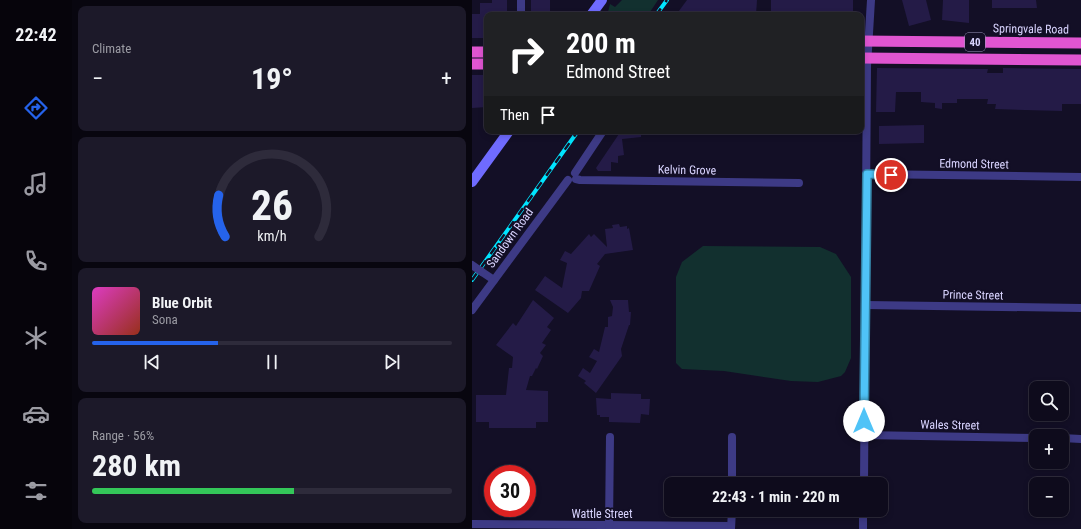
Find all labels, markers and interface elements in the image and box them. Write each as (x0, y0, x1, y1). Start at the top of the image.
street label: Springvale Road (993, 21, 1069, 37)
text: 22:42 (15, 24, 57, 45)
text: 200 m (566, 27, 636, 60)
icon: right (500, 28, 552, 80)
road number: 40 (965, 33, 985, 51)
text: Climate (92, 41, 131, 56)
text: 19° (251, 61, 293, 96)
text: Edmond Street (566, 61, 670, 82)
text: − (92, 66, 103, 91)
text: + (441, 66, 452, 91)
icon: directions (22, 94, 50, 122)
icon: arrive (537, 104, 559, 126)
text: Then (500, 106, 529, 124)
street label: Edmond Street (939, 156, 1009, 172)
pin (874, 158, 908, 192)
street label: Kelvin Grove (658, 162, 717, 178)
icon: arrive (880, 164, 902, 186)
icon: music (22, 170, 50, 198)
text: 26 (251, 181, 293, 230)
street label: Sandown Road (484, 205, 536, 271)
text: km/h (257, 228, 287, 244)
icon: phone (22, 247, 50, 275)
street label: Prince Street (942, 287, 1004, 303)
text: Blue Orbit (152, 294, 212, 312)
text: Sona (152, 312, 178, 327)
icon: climate (22, 324, 50, 352)
icon: previous (141, 351, 163, 373)
icon: pause (261, 351, 283, 373)
icon: next (381, 351, 403, 373)
map controls (1029, 381, 1069, 517)
button: search (1029, 381, 1069, 421)
icon: car (22, 400, 50, 428)
position arrow (843, 400, 885, 442)
street label: Wales Street (920, 417, 980, 433)
text: Range · 56% (92, 428, 154, 443)
button: + (1029, 429, 1069, 469)
text: 280 km (92, 448, 181, 483)
speed limit sign: 30 (484, 465, 536, 517)
icon: filters (22, 477, 50, 505)
button: − (1029, 477, 1069, 517)
text: 22:43 · 1 min · 220 m (712, 488, 840, 506)
street label: Wattle Street (571, 507, 633, 521)

